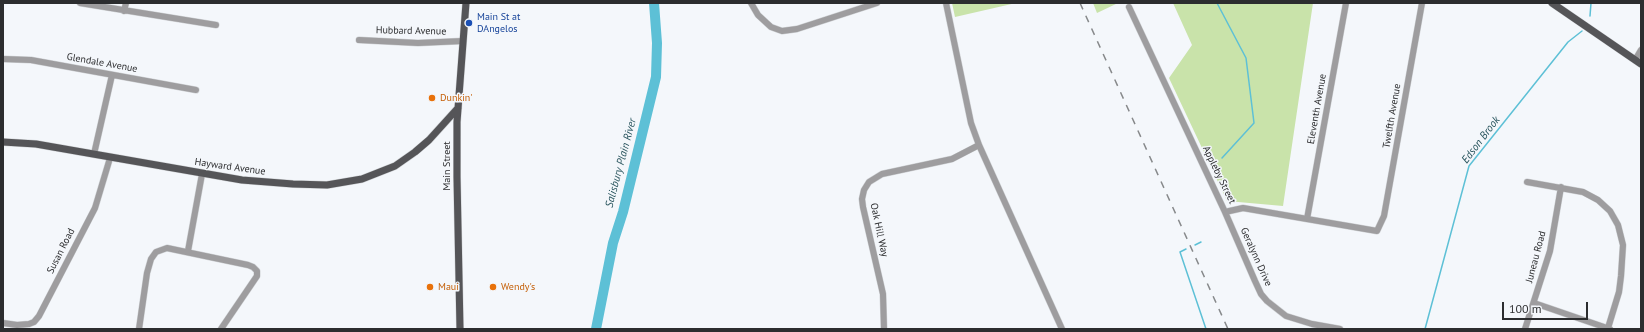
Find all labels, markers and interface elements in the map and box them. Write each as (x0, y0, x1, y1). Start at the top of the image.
place label: Main St at DAngelos (477, 11, 520, 34)
marker: Main St at DAngelos (464, 18, 474, 28)
street label: Hubbard Avenue (376, 24, 446, 38)
street label: Glendale Avenue (66, 51, 138, 75)
street label: Eleventh Avenue (1305, 73, 1329, 145)
street label: Twelfth Avenue (1380, 83, 1404, 149)
place label: Dunkin' (440, 92, 473, 104)
marker: Dunkin' (427, 93, 437, 103)
water label: Edson Brook (1459, 114, 1503, 166)
water label: Salisbury Plain River (603, 117, 639, 209)
street label: Main Street (441, 141, 453, 191)
street label: Appleby Street (1200, 144, 1238, 206)
street label: Hayward Avenue (194, 156, 266, 178)
street label: Oak Hill Way (867, 202, 891, 258)
street label: Susan Road (44, 226, 78, 276)
street label: Geralynn Drive (1238, 226, 1274, 288)
street label: Juneau Road (1523, 230, 1549, 284)
place label: Maui (438, 281, 459, 293)
place label: Wendy's (501, 281, 535, 293)
marker: Maui (425, 282, 435, 292)
marker: Wendy's (488, 282, 498, 292)
scale bar (1504, 294, 1590, 320)
text: 100 m (1509, 301, 1542, 316)

